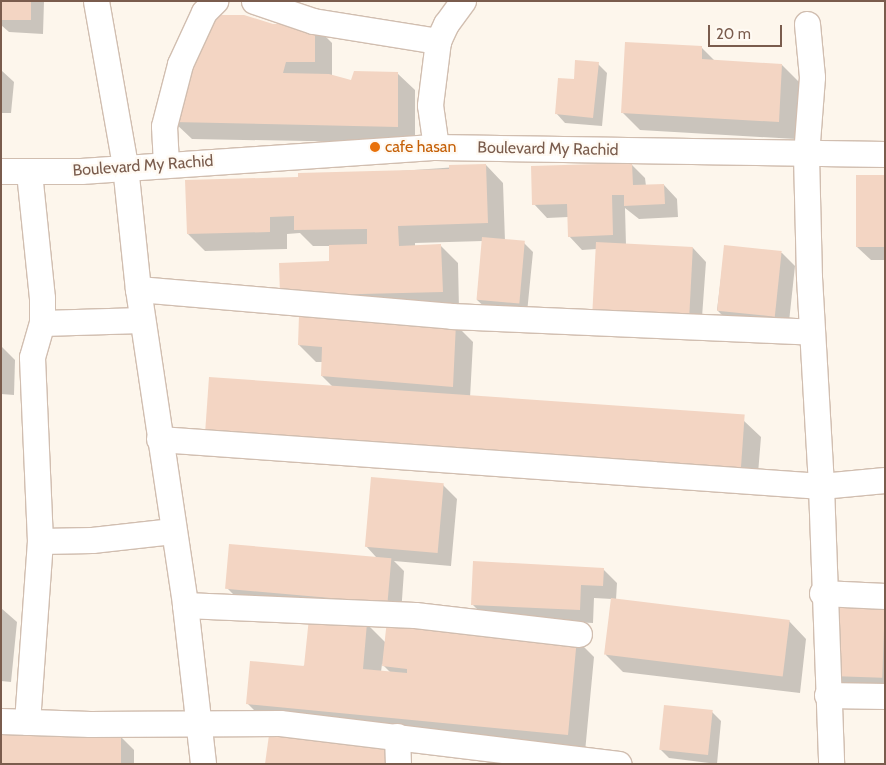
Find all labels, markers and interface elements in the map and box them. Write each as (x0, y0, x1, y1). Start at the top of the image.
scale bar (711, 15, 785, 47)
text: 20 m (716, 25, 751, 43)
place label: cafe hasan (385, 137, 456, 157)
street label: Boulevard My Rachid (477, 138, 619, 160)
marker: cafe hasan (369, 141, 381, 153)
street label: Boulevard My Rachid (72, 152, 214, 180)

